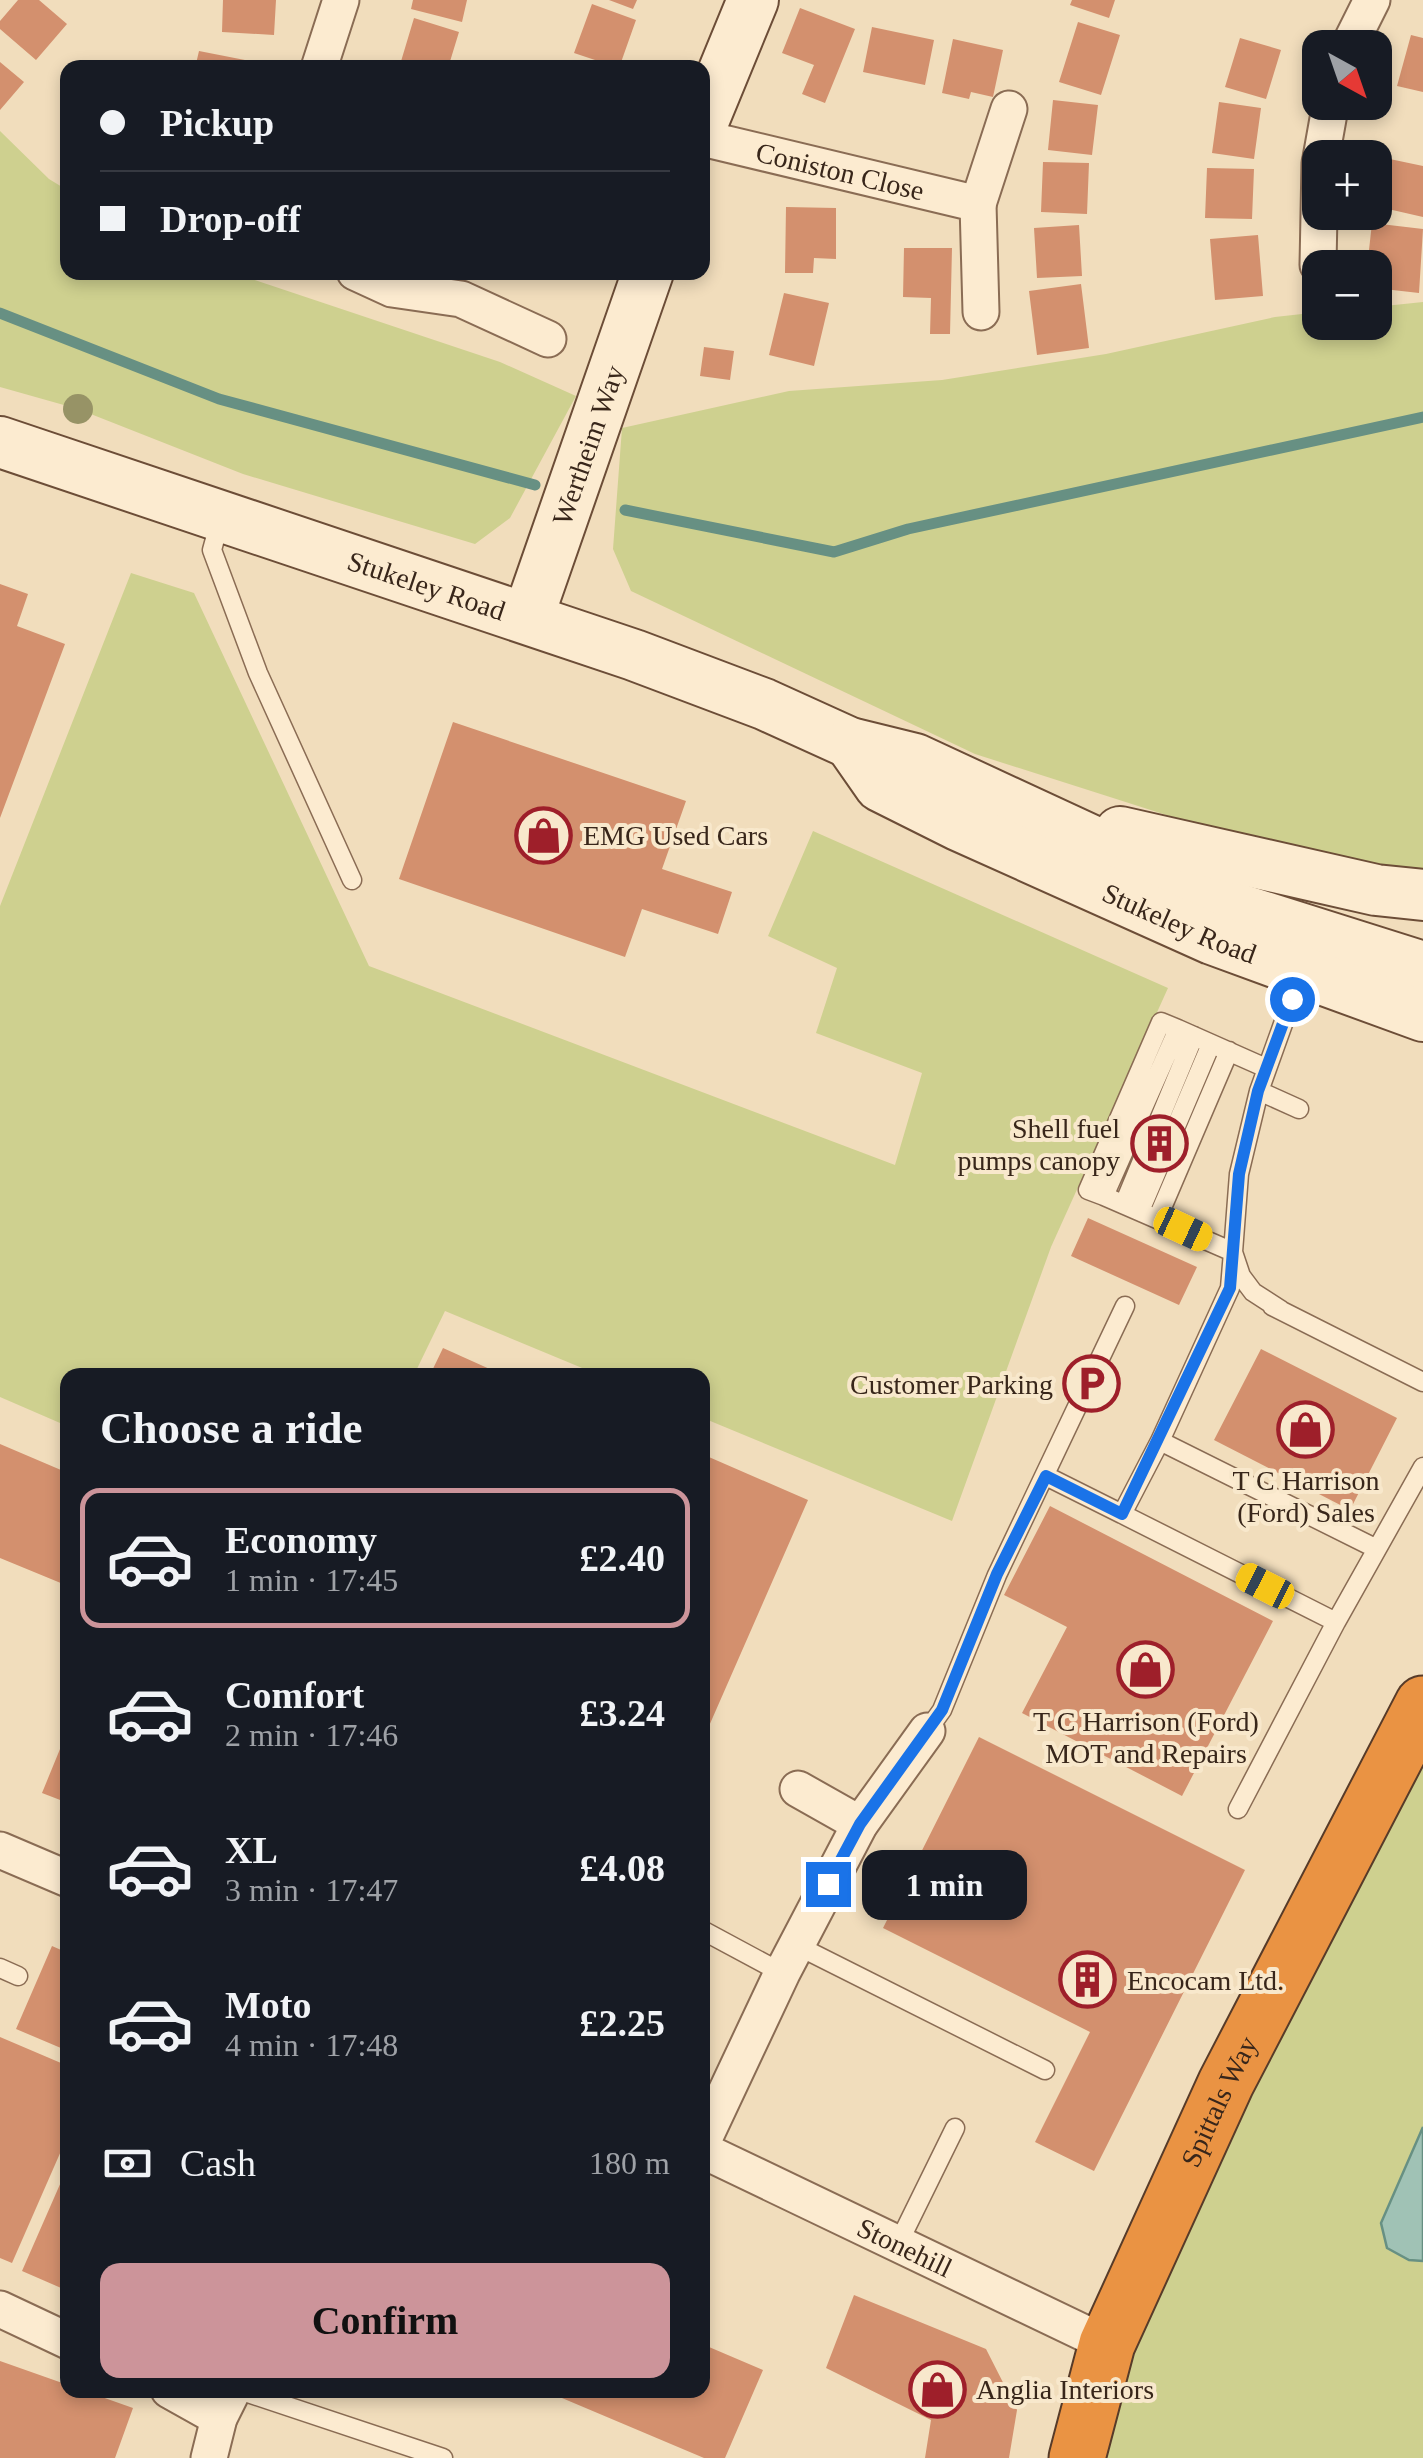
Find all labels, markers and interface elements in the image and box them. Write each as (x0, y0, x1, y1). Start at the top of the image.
north arrow (1302, 30, 1392, 120)
map controls (1302, 30, 1392, 340)
text: Pickup (160, 102, 274, 144)
street label: Coniston Close (753, 136, 927, 206)
button: + (1302, 140, 1392, 230)
text: Drop-off (160, 198, 301, 240)
button: − (1302, 250, 1392, 340)
street label: Wertheim Way (546, 361, 630, 529)
street label: Stukeley Road (344, 544, 509, 626)
shop icon: EMG Used Cars (514, 805, 574, 865)
place label: EMG Used Cars (583, 820, 768, 851)
street label: Stukeley Road (1098, 876, 1261, 969)
route start (1270, 977, 1315, 1022)
place label: Shell fuel pumps canopy (957, 1113, 1120, 1176)
building icon: Shell fuel pumps canopy (1129, 1114, 1189, 1174)
car (1149, 1203, 1217, 1255)
parking icon: Customer Parking (1062, 1354, 1122, 1414)
place label: Customer Parking (850, 1369, 1053, 1400)
shop icon: T C Harrison (Ford) Sales (1276, 1399, 1336, 1459)
text: Choose a ride (100, 1403, 363, 1453)
place label: T C Harrison (Ford) Sales (1232, 1465, 1380, 1528)
icon: car (105, 1513, 195, 1603)
text: Economy (225, 1519, 377, 1561)
text: £2.40 (580, 1537, 665, 1579)
car (1231, 1559, 1299, 1613)
text: 1 min · 17:45 (225, 1562, 398, 1598)
shop icon: T C Harrison (Ford) MOT and Repairs (1116, 1640, 1176, 1700)
icon: car (105, 1668, 195, 1758)
text: Comfort (225, 1674, 364, 1716)
text: £3.24 (580, 1692, 665, 1734)
place label: T C Harrison (Ford) MOT and Repairs (1033, 1706, 1259, 1769)
text: 2 min · 17:46 (225, 1717, 398, 1753)
icon: car (105, 1823, 195, 1913)
text: XL (225, 1829, 278, 1871)
text: £4.08 (580, 1847, 665, 1889)
callout: 1 min (863, 1849, 1028, 1919)
route end (806, 1862, 851, 1907)
text: 1 min (906, 1867, 983, 1903)
text: 3 min · 17:47 (225, 1872, 398, 1908)
building icon: Encocam Ltd. (1058, 1950, 1118, 2010)
place label: Encocam Ltd. (1127, 1965, 1284, 1996)
icon: car (105, 1978, 195, 2068)
text: Moto (225, 1984, 312, 2026)
text: £2.25 (580, 2002, 665, 2044)
text: 4 min · 17:48 (225, 2027, 398, 2063)
street label: Spittals Way (1174, 2031, 1263, 2172)
icon: cash (100, 2136, 155, 2191)
text: Cash (180, 2142, 256, 2184)
text: 180 m (589, 2145, 670, 2181)
street label: Stonehill (853, 2211, 957, 2283)
button: Confirm (100, 2263, 670, 2378)
shop icon: Anglia Interiors (907, 2359, 967, 2419)
place label: Anglia Interiors (976, 2374, 1154, 2405)

